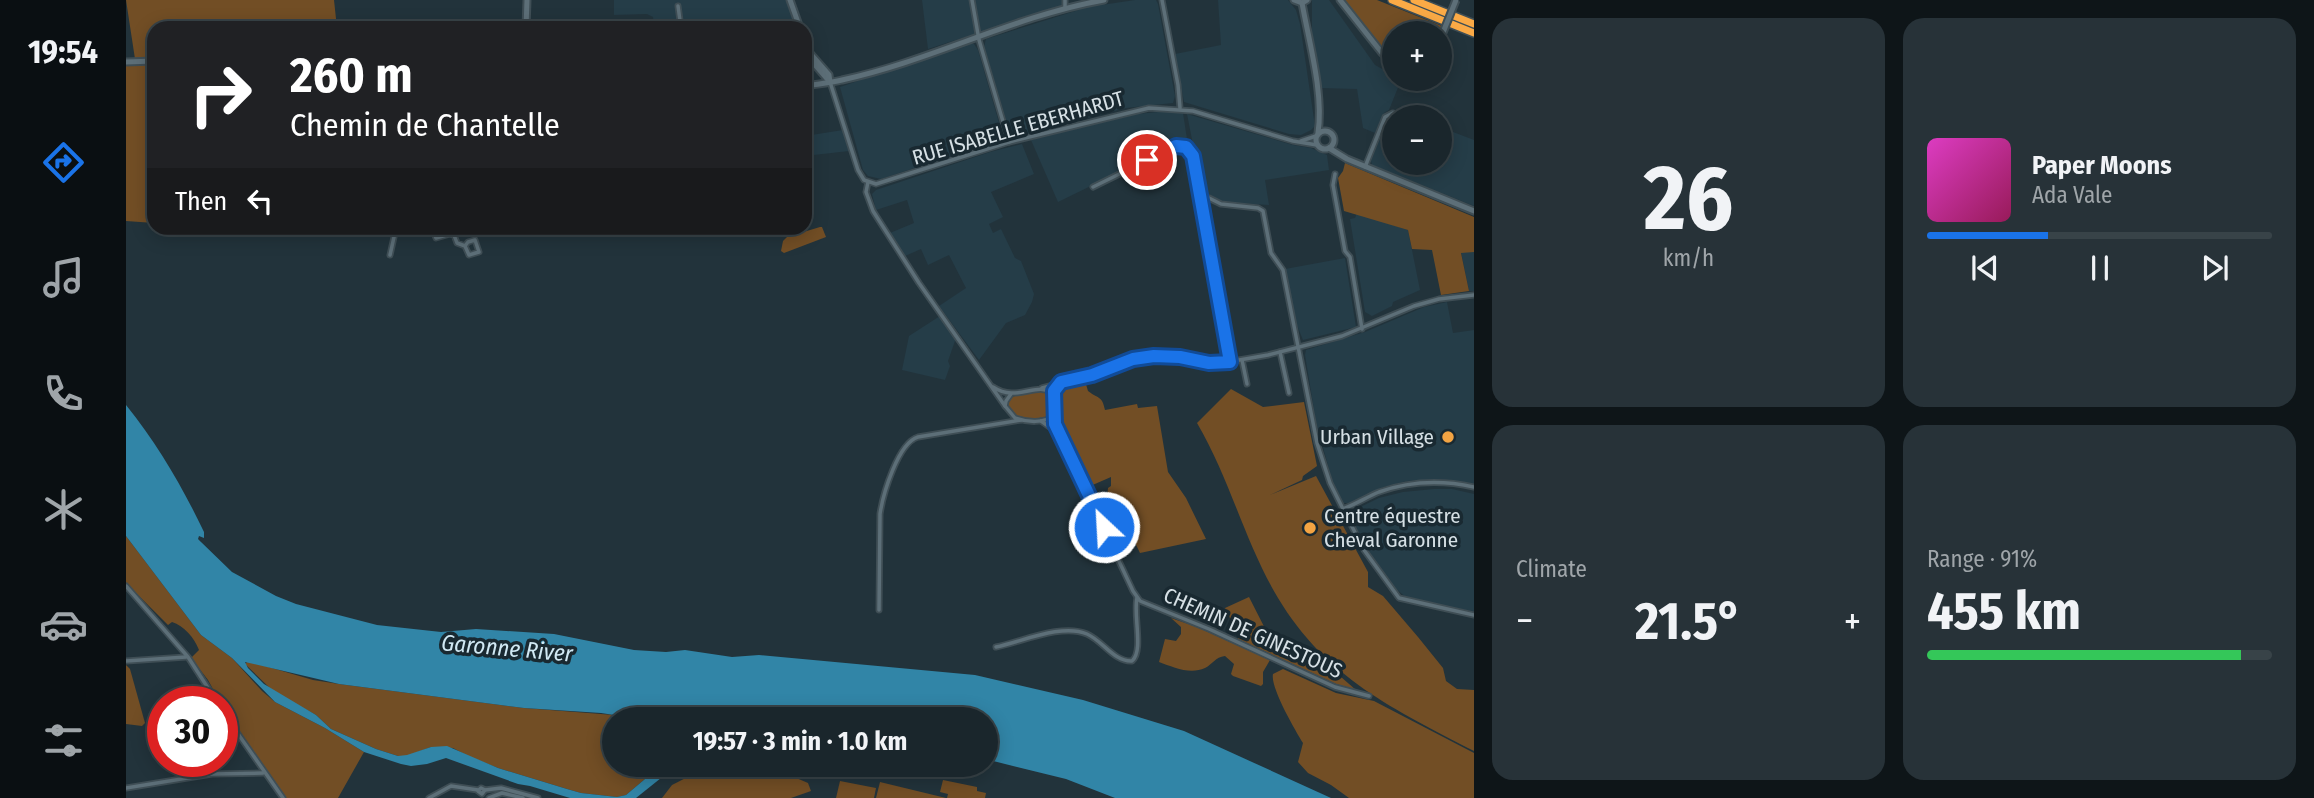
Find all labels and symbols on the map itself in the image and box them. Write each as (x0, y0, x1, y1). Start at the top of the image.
street label: RUE ISABELLE EBERHARDT (909, 85, 1127, 171)
pin (1117, 130, 1177, 190)
place label: Urban Village (1320, 424, 1434, 450)
marker: Urban Village (1440, 429, 1456, 445)
position arrow (1067, 490, 1141, 564)
place label: Centre équestre Cheval Garonne (1324, 503, 1461, 553)
marker: Centre équestre Cheval Garonne (1302, 520, 1318, 536)
street label: CHEMIN DE GINESTOUS (1160, 582, 1346, 684)
water label: Garonne River (440, 628, 575, 668)
speed limit sign: 30 (147, 686, 238, 777)

